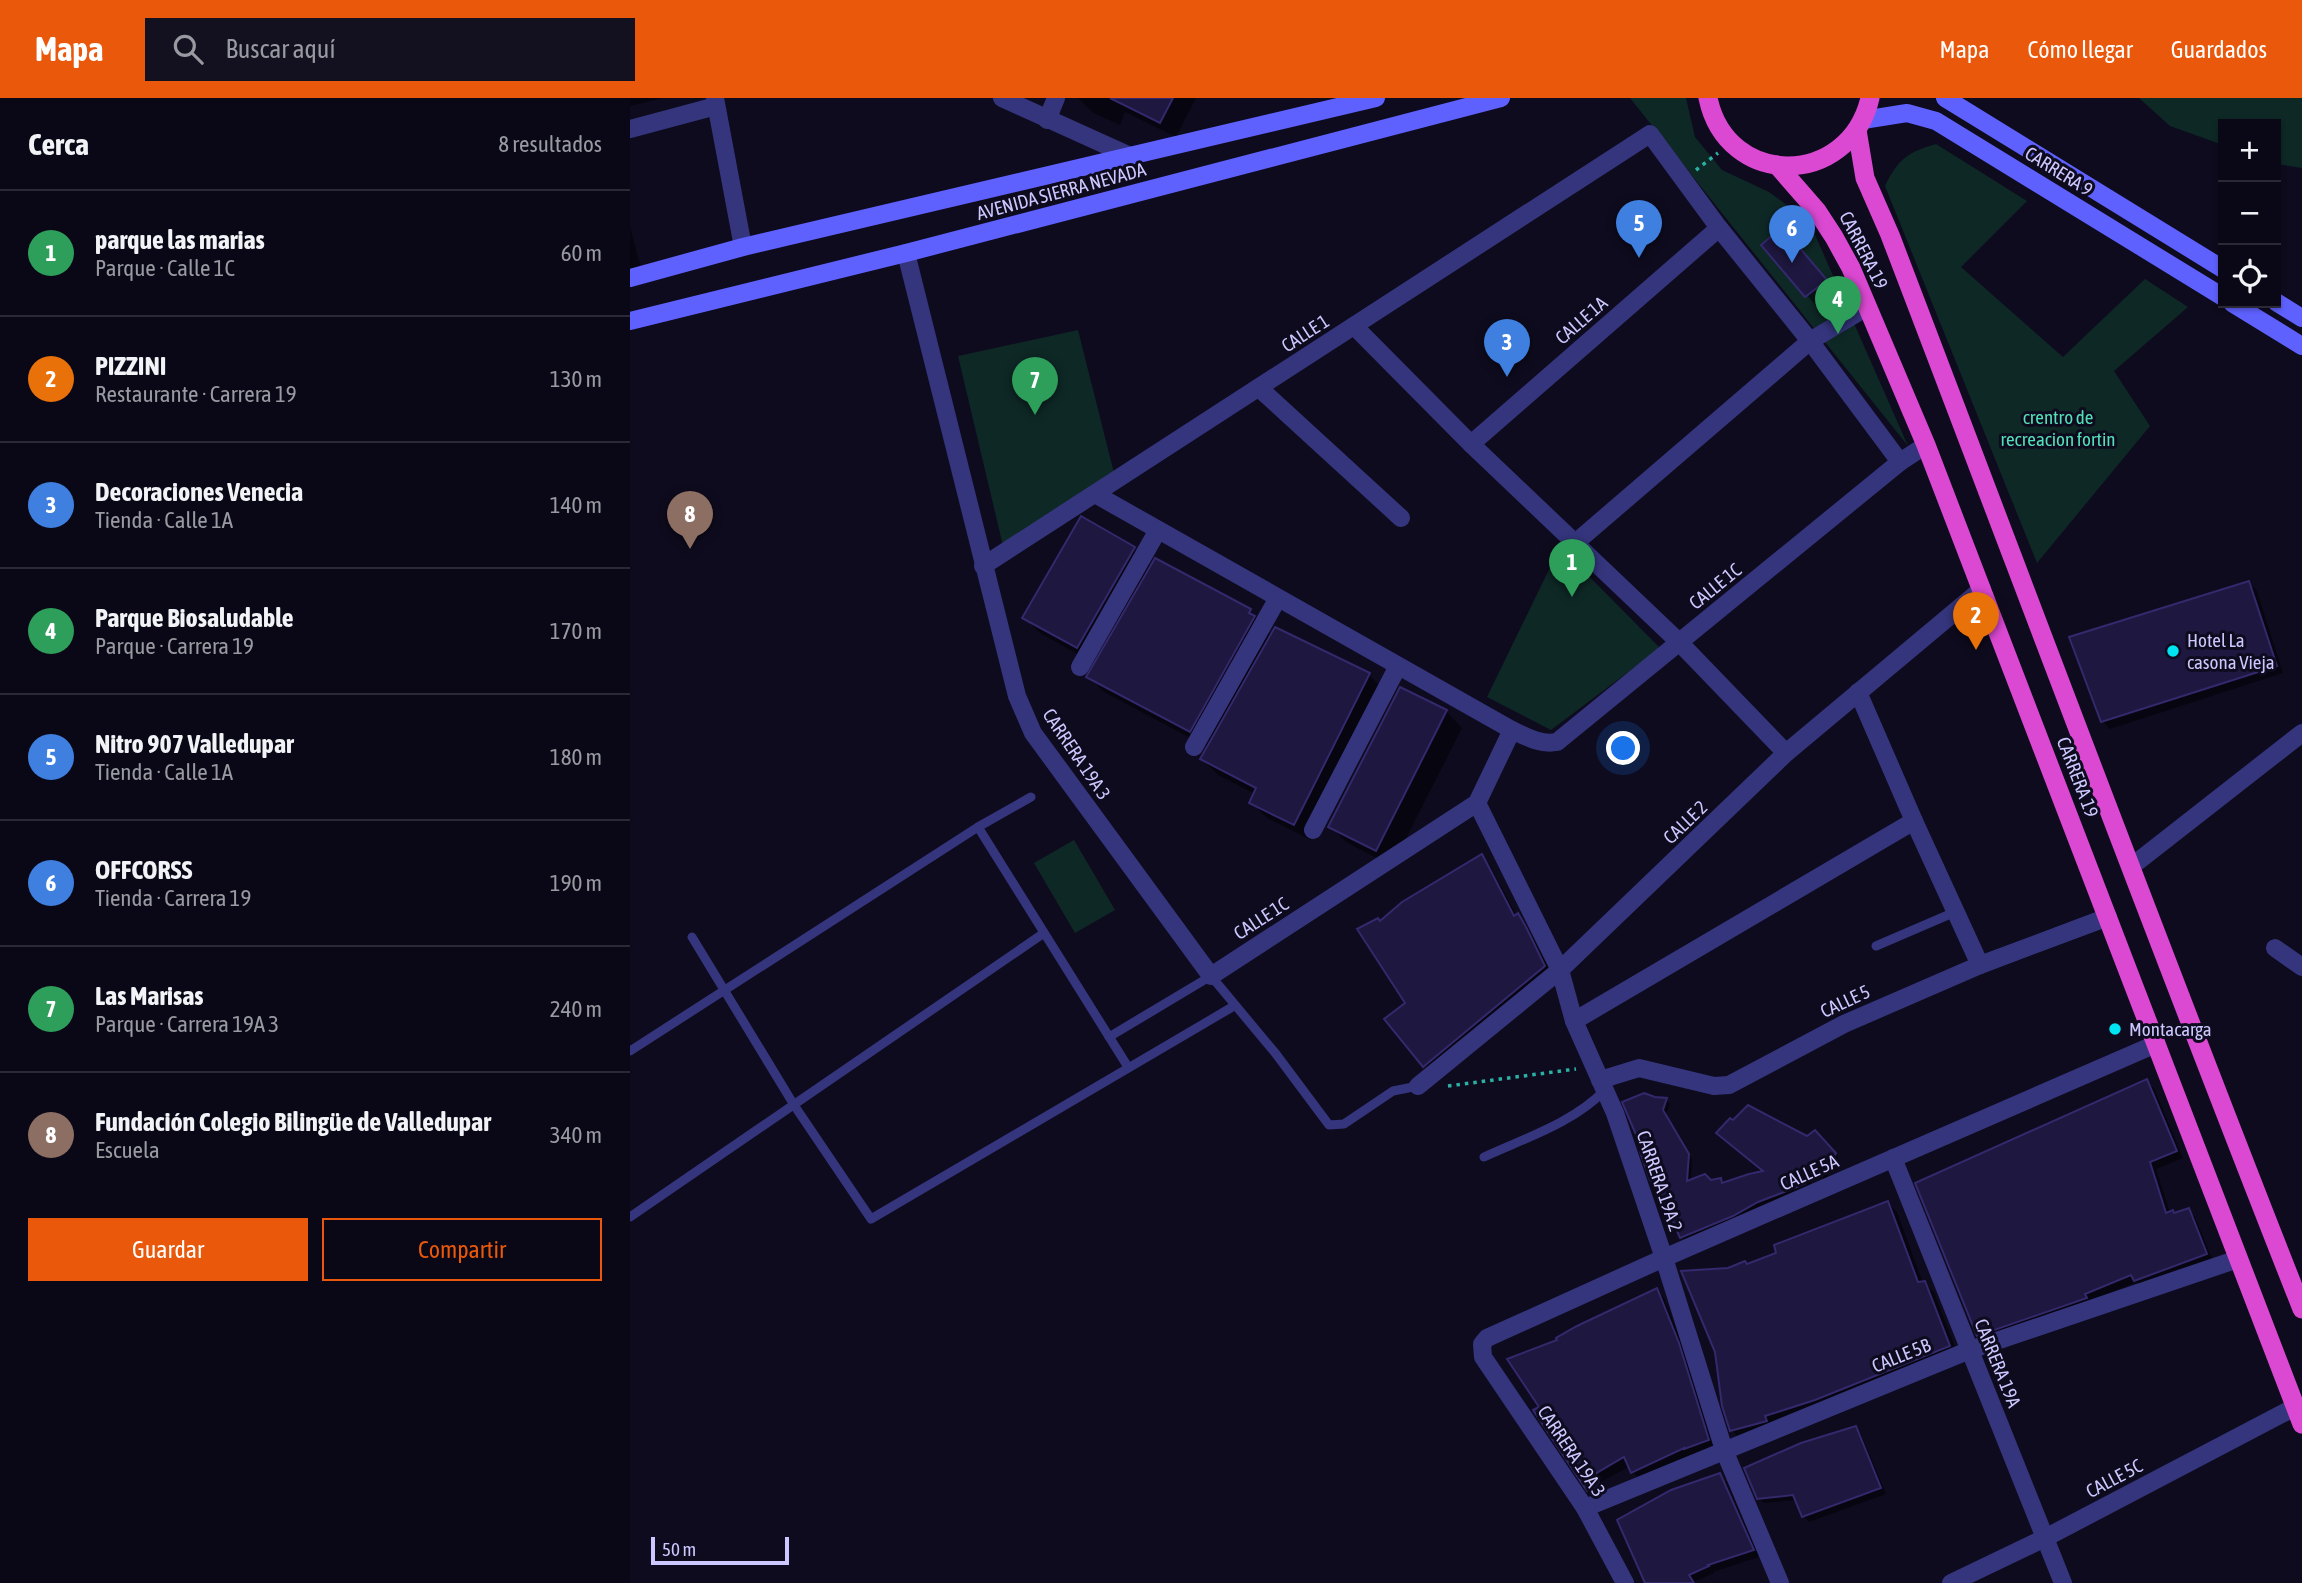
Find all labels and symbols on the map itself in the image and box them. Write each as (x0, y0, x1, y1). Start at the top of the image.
street label: CARRERA 9 (2021, 142, 2097, 200)
street label: AVENIDA SIERRA NEVADA (974, 158, 1149, 224)
pin: 5 (1616, 200, 1662, 258)
pin: 6 (1769, 205, 1815, 263)
street label: CARRERA 19 (1835, 207, 1893, 293)
pin: 4 (1815, 276, 1861, 334)
street label: CALLE 1A (1551, 291, 1612, 348)
street label: CALLE 1 (1277, 310, 1333, 356)
pin: 3 (1484, 319, 1530, 377)
pin: 7 (1012, 357, 1058, 415)
park label: crentro de recreacion fortin (2000, 406, 2116, 450)
pin: 8 (667, 491, 713, 549)
pin: 1 (1549, 539, 1595, 597)
street label: CALLE 1C (1684, 558, 1746, 614)
pin: 2 (1953, 592, 1999, 650)
place label: Hotel La casona Vieja (2187, 629, 2275, 673)
marker: Hotel La casona Vieja (2165, 643, 2181, 659)
street label: CARRERA 19A 3 (1039, 704, 1115, 804)
your location (1606, 731, 1640, 765)
street label: CARRERA 19 (2053, 734, 2103, 820)
street label: CALLE 2 (1659, 796, 1711, 848)
street label: CALLE 1C (1230, 892, 1293, 944)
street label: CALLE 5 (1817, 980, 1873, 1022)
place label: Montacarga (2129, 1018, 2212, 1040)
marker: Montacarga (2107, 1021, 2123, 1037)
street label: CARRERA 19A 2 (1632, 1128, 1688, 1234)
street label: CALLE 5A (1776, 1149, 1842, 1195)
street label: CARRERA 19A (1970, 1316, 2026, 1411)
street label: CALLE 5B (1869, 1333, 1933, 1377)
street label: CARRERA 19A 3 (1534, 1401, 1610, 1501)
street label: CALLE 5C (2082, 1454, 2146, 1502)
scale bar (651, 1534, 789, 1566)

